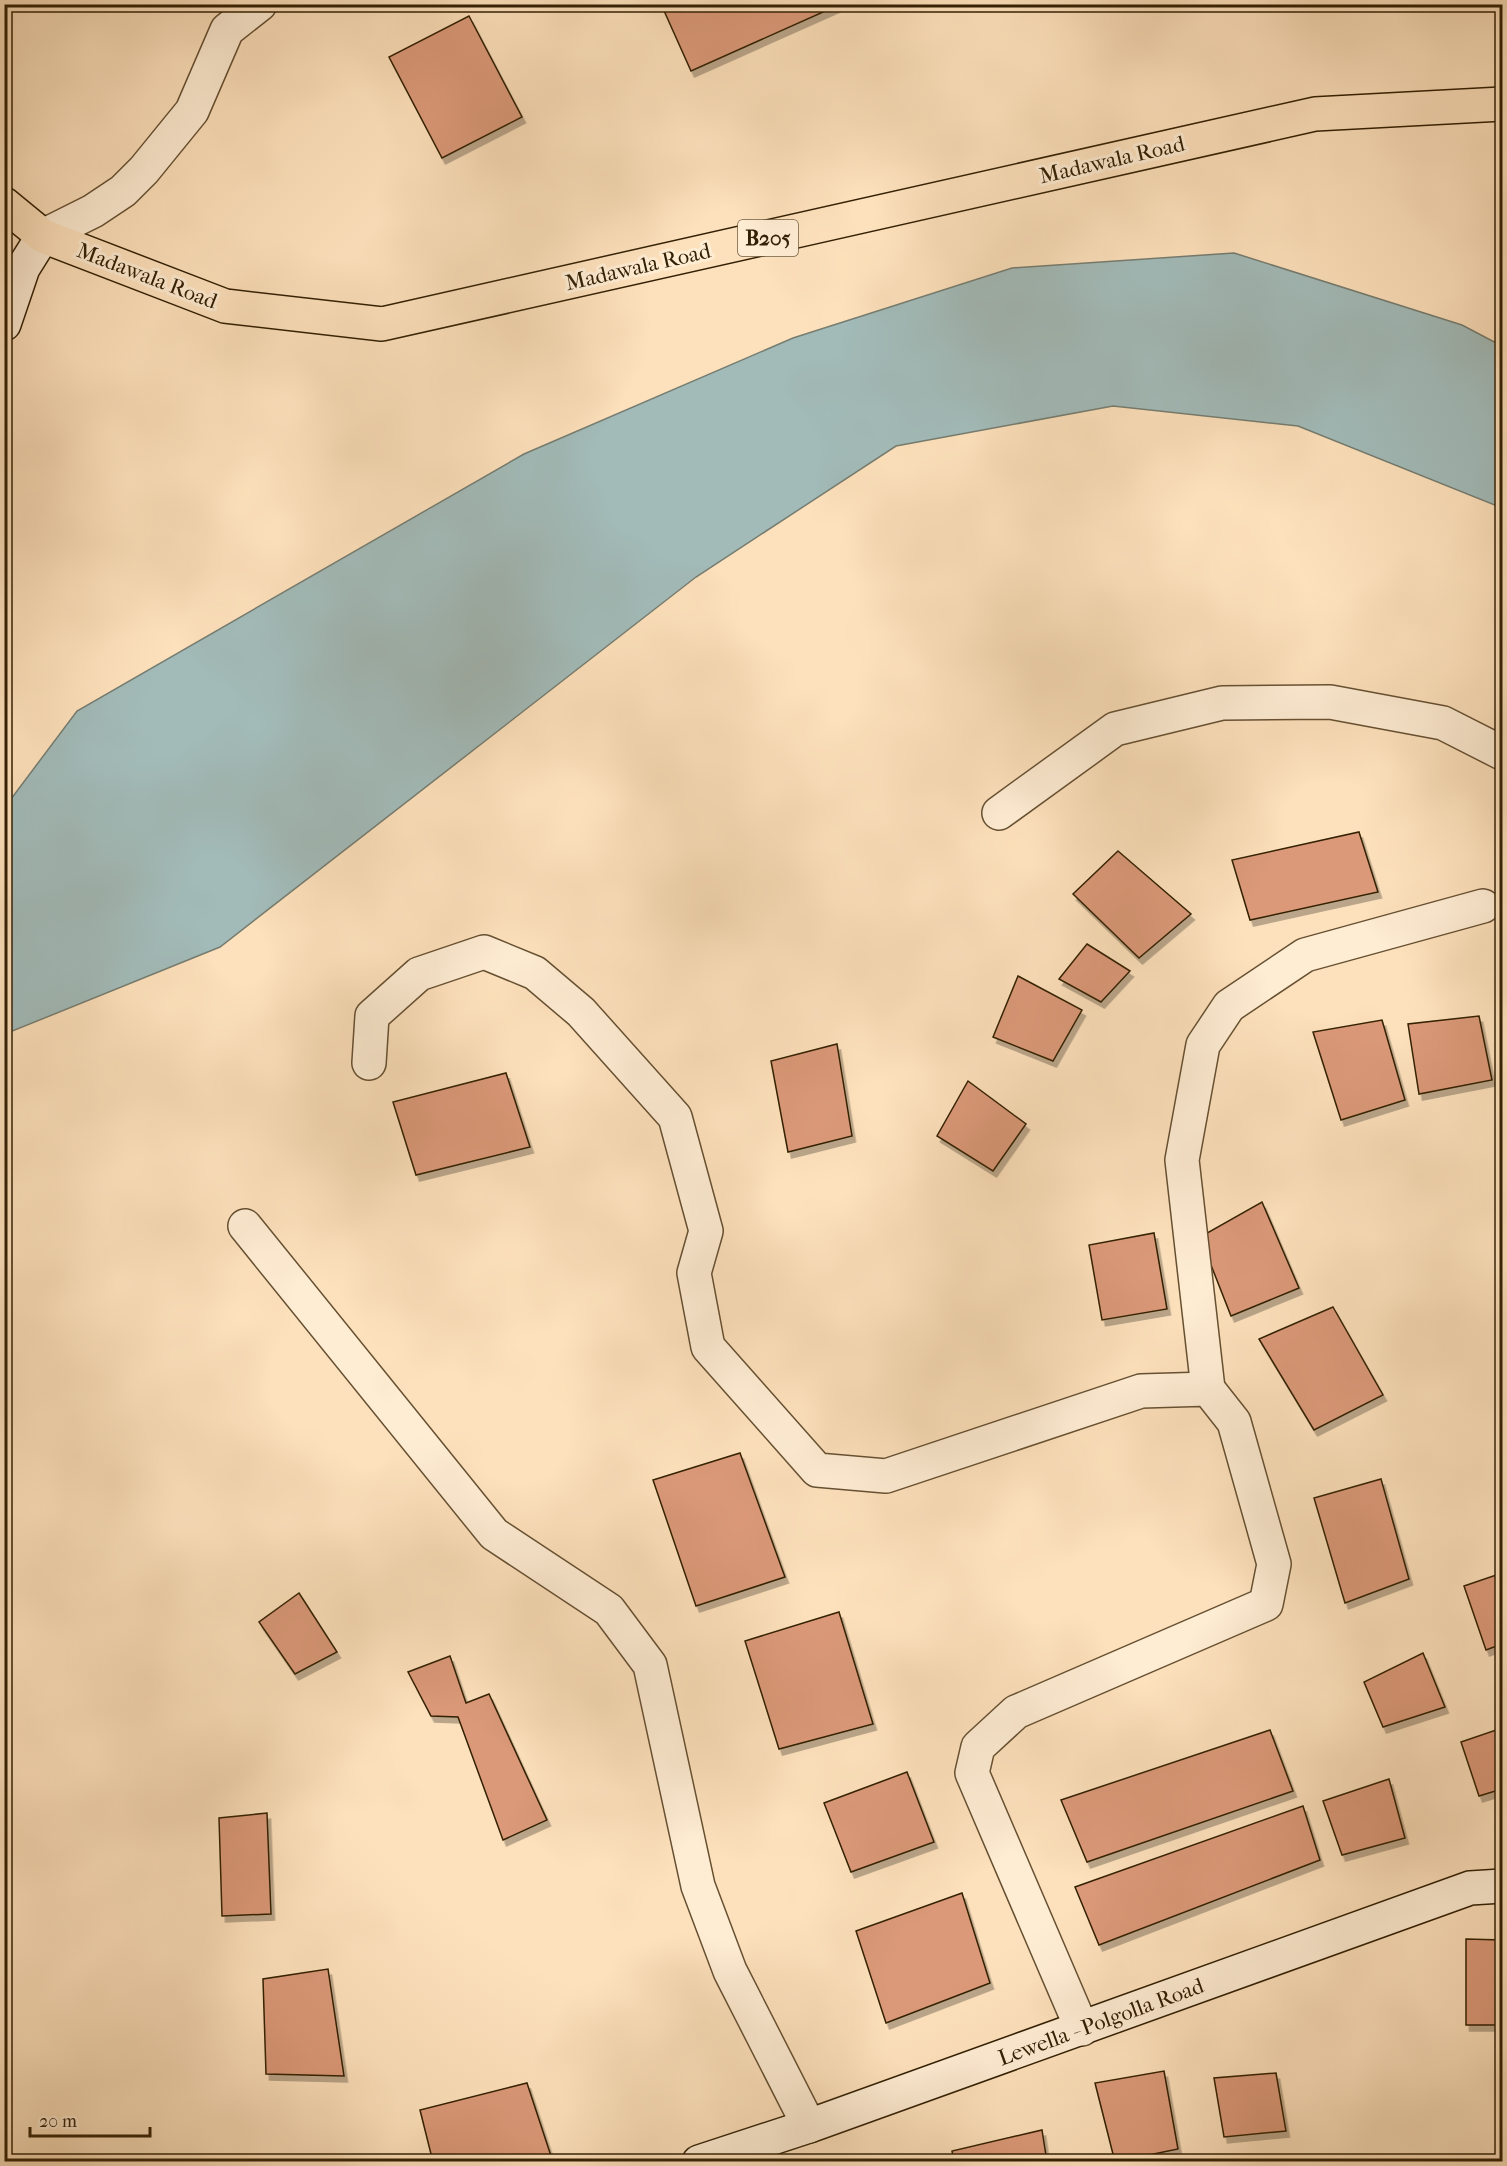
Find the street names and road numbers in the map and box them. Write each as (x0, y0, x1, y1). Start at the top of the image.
street label: Madawala Road (1037, 130, 1188, 189)
road number: B205 (738, 220, 798, 256)
street label: Madawala Road (73, 237, 222, 315)
street label: Madawala Road (563, 237, 714, 296)
street label: Lewella - Polgolla Road (995, 1972, 1208, 2071)

